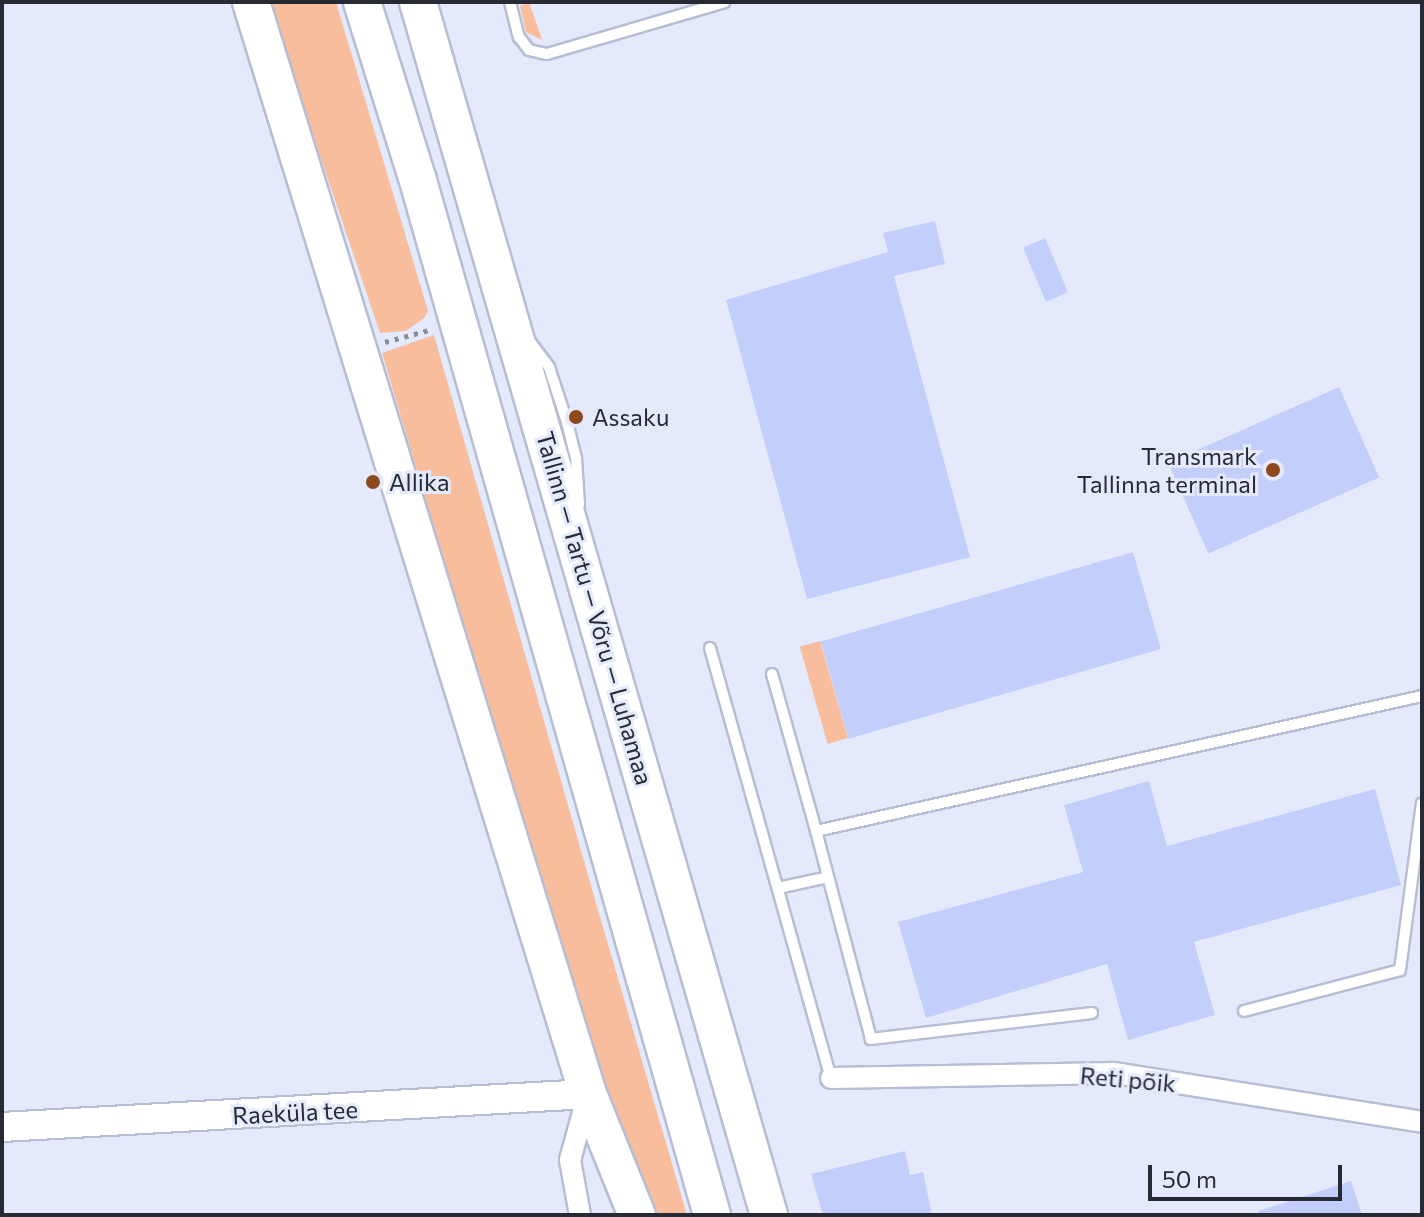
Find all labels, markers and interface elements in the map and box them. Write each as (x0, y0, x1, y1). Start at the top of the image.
place label: Assaku (592, 403, 669, 431)
marker: Assaku (567, 408, 585, 426)
street label: Tallinn — Tartu — Võru — Luhamaa (531, 428, 659, 788)
place label: Transmark Tallinna terminal (1077, 442, 1257, 498)
marker: Transmark Tallinna terminal (1264, 461, 1282, 479)
place label: Allika (389, 468, 449, 496)
marker: Allika (364, 473, 382, 491)
street label: Reti põik (1079, 1060, 1177, 1098)
street label: Raeküla tee (231, 1094, 359, 1130)
scale bar (1152, 1149, 1346, 1199)
text: 50 m (1162, 1164, 1217, 1193)

